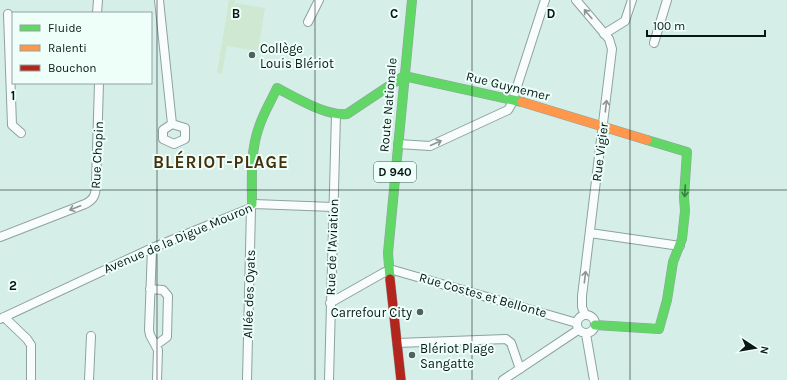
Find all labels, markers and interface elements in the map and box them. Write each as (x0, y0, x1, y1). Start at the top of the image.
text: B (232, 6, 240, 21)
text: C (390, 6, 398, 21)
text: D (547, 6, 556, 21)
one-way arrow (583, 8, 592, 19)
legend (12, 12, 152, 84)
scale bar (647, 12, 765, 38)
text: 100 m (653, 19, 685, 33)
text: Fluide (48, 21, 82, 35)
text: Ralenti (48, 41, 87, 55)
place label: Collège Louis Blériot (260, 41, 334, 71)
marker: Collège Louis Blériot (247, 50, 257, 60)
street label: Route Nationale (376, 57, 400, 153)
text: Bouchon (48, 61, 97, 75)
street label: Rue Guynemer (464, 68, 552, 104)
text: 1 (11, 88, 15, 103)
one-way arrow (602, 100, 610, 113)
street label: Rue Chopin (88, 121, 106, 189)
street label: Rue Vigier (589, 121, 611, 182)
one-way arrow (430, 139, 442, 147)
district label: BLÉRIOT-PLAGE (153, 150, 289, 172)
road number: D 940 (374, 162, 416, 182)
one-way arrow (681, 184, 688, 197)
street label: Rue de l'Aviation (323, 198, 341, 296)
street label: Avenue de la Digue Mouron (101, 200, 255, 276)
one-way arrow (69, 205, 81, 213)
street label: Allée des Oyats (240, 249, 258, 339)
street label: Rue Costes et Bellonte (417, 270, 549, 321)
one-way arrow (581, 271, 588, 284)
text: 2 (9, 278, 17, 293)
place label: Carrefour City (331, 305, 412, 320)
marker: Carrefour City (415, 307, 425, 317)
north arrow (735, 328, 775, 368)
place label: Blériot Plage Sangatte (420, 341, 494, 371)
text: N (757, 345, 771, 355)
marker: Blériot Plage Sangatte (407, 350, 417, 360)

